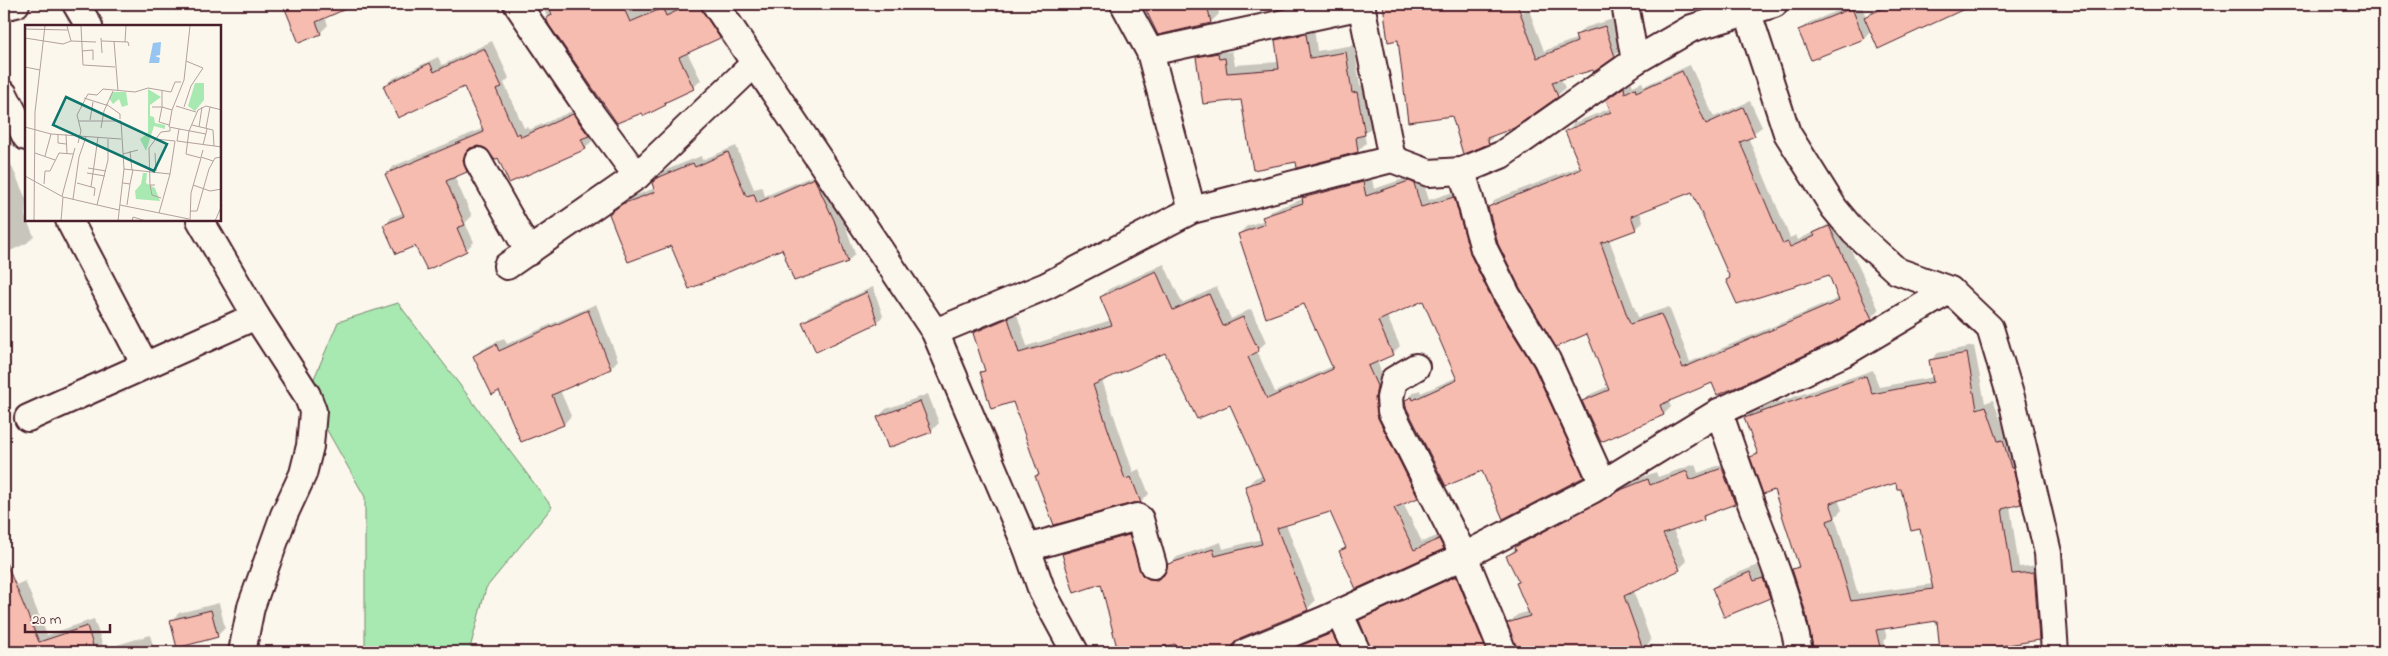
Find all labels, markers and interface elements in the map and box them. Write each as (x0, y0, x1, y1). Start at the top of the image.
inset map (25, 25, 221, 221)
scale bar (25, 601, 110, 633)
text: 20 m (32, 609, 62, 631)

